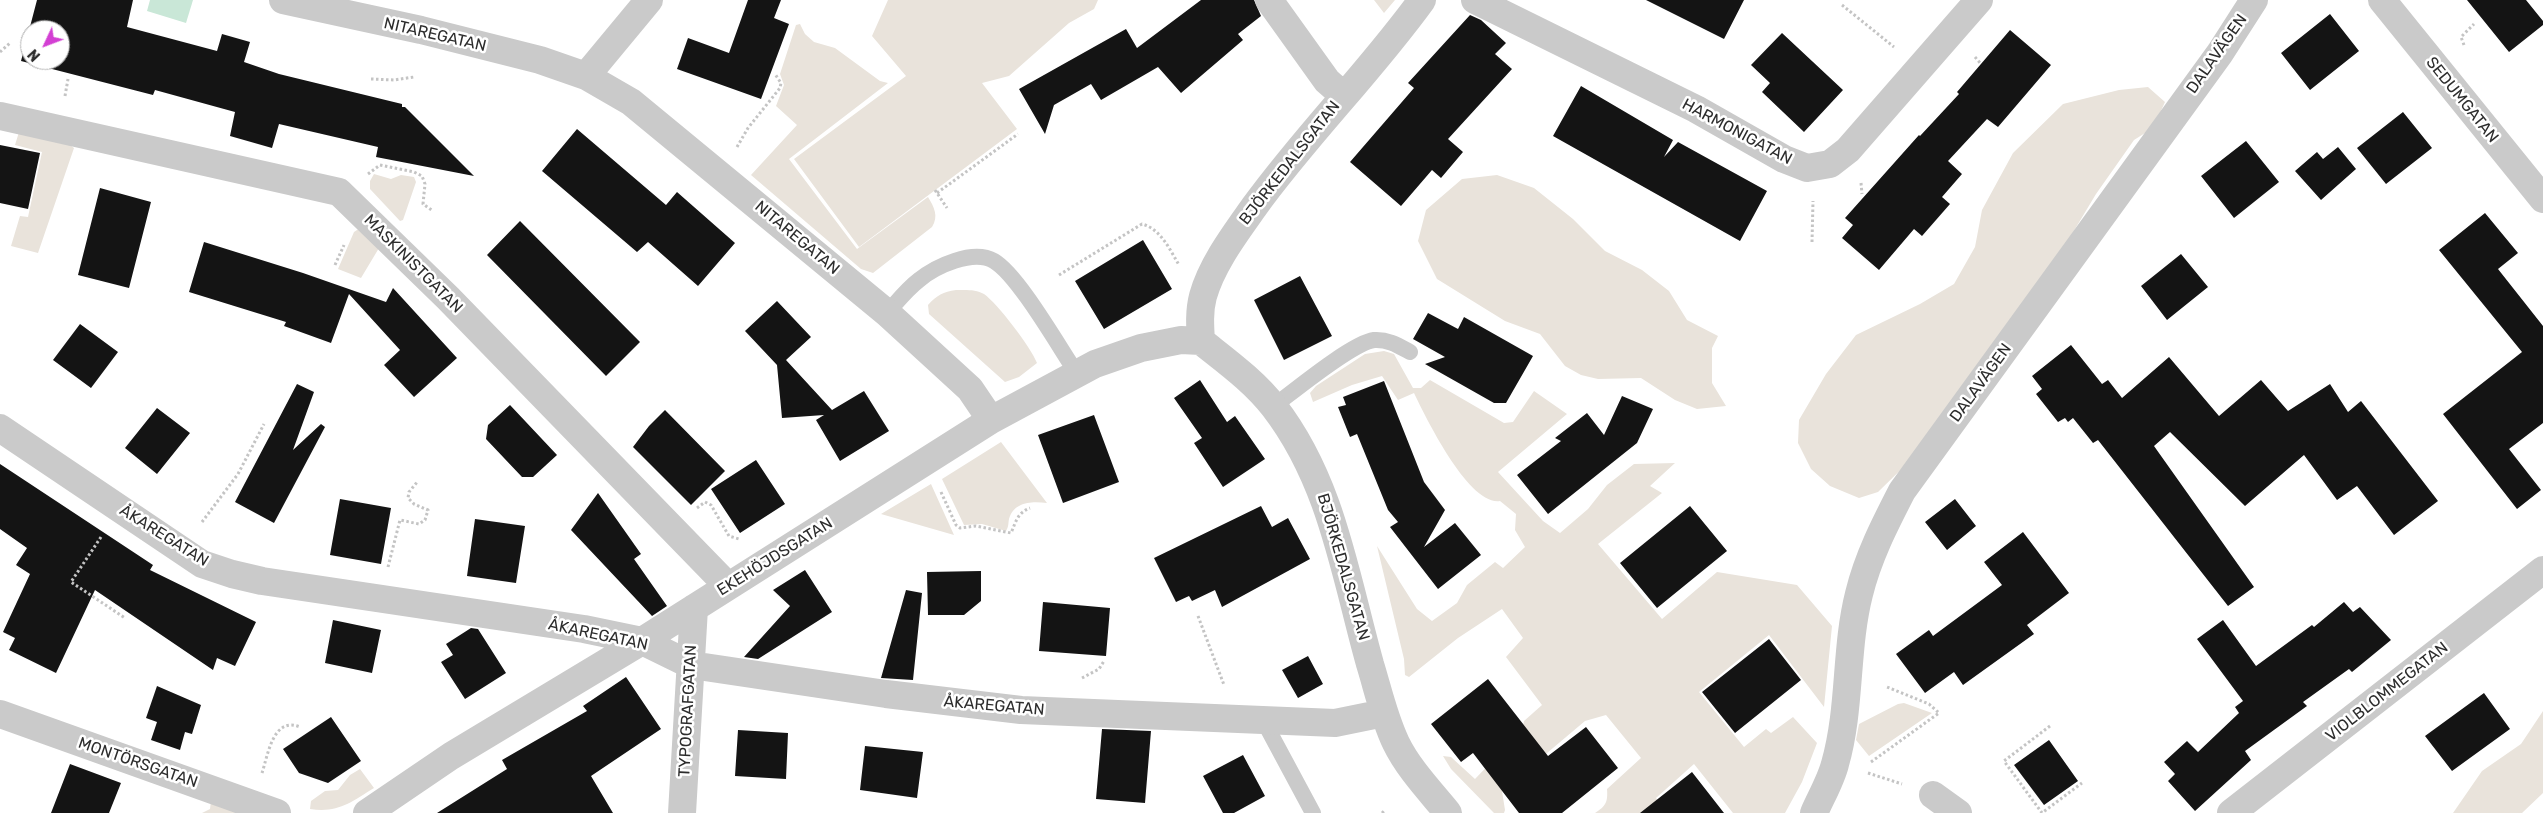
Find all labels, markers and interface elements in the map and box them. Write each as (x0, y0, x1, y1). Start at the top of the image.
street label: DALAVÄGEN (2183, 11, 2251, 97)
street label: NITAREGATAN (382, 14, 488, 56)
north arrow (20, 20, 70, 70)
text: N (25, 45, 44, 64)
street label: SEDUMGATAN (2422, 53, 2502, 147)
street label: HARMONIGATAN (1679, 95, 1795, 169)
street label: BJÖRKEDALSGATAN (1236, 97, 1344, 229)
street label: NITAREGATAN (751, 197, 843, 279)
street label: MASKINISTGATAN (360, 211, 466, 317)
street label: DALAVÄGEN (1946, 340, 2016, 426)
street label: BJÖRKEDALSGATAN (1313, 491, 1373, 643)
street label: ÅKAREGATAN (116, 501, 212, 571)
street label: EKEHÖJDSGATAN (714, 514, 836, 600)
street label: ÅKAREGATAN (546, 615, 650, 655)
street label: VIOLBLOMMEGATAN (2322, 638, 2452, 746)
street label: TYPOGRAFGATAN (675, 644, 701, 778)
street label: ÅKAREGATAN (943, 692, 1045, 720)
street label: MONTÖRSGATAN (76, 734, 200, 792)

